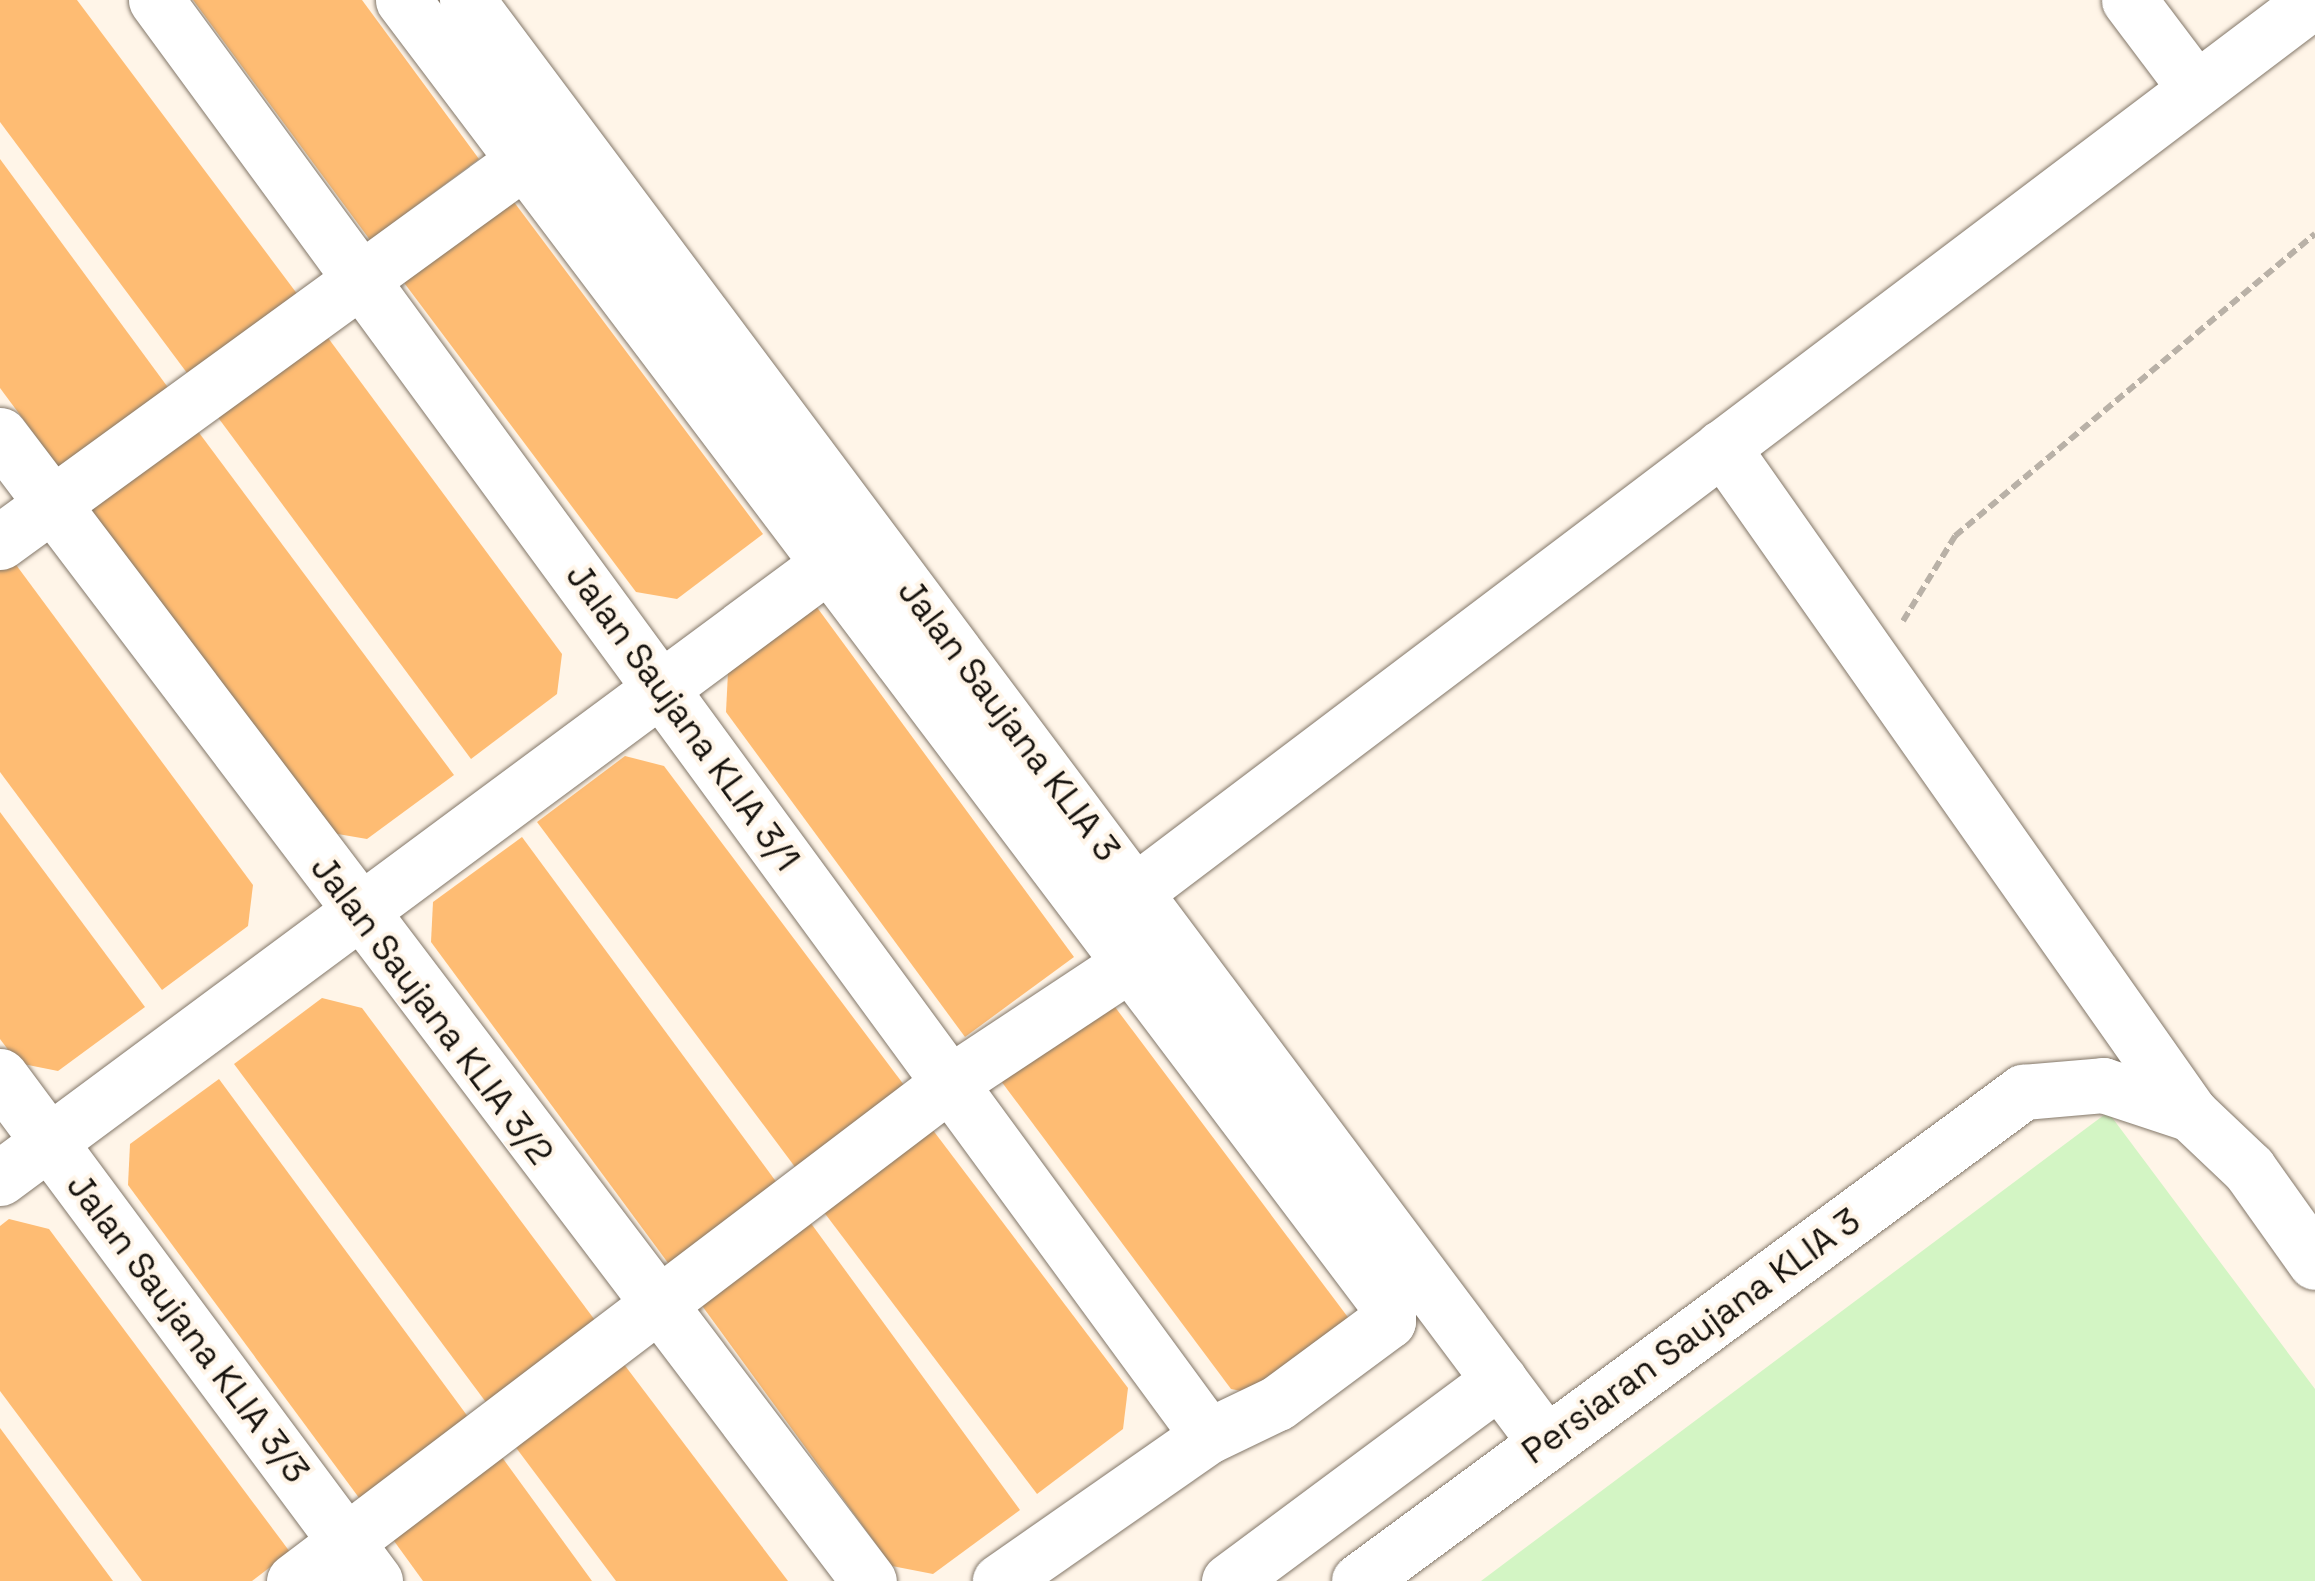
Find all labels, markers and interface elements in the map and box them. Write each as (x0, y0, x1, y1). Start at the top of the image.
street label: Jalan Saujana KLIA 3/1 (557, 555, 809, 879)
street label: Jalan Saujana KLIA 3 (889, 571, 1129, 869)
street label: Jalan Saujana KLIA 3/2 (302, 847, 562, 1173)
street label: Jalan Saujana KLIA 3/3 (58, 1165, 318, 1491)
street label: Persiaran Saujana KLIA 3 (1514, 1199, 1868, 1473)

